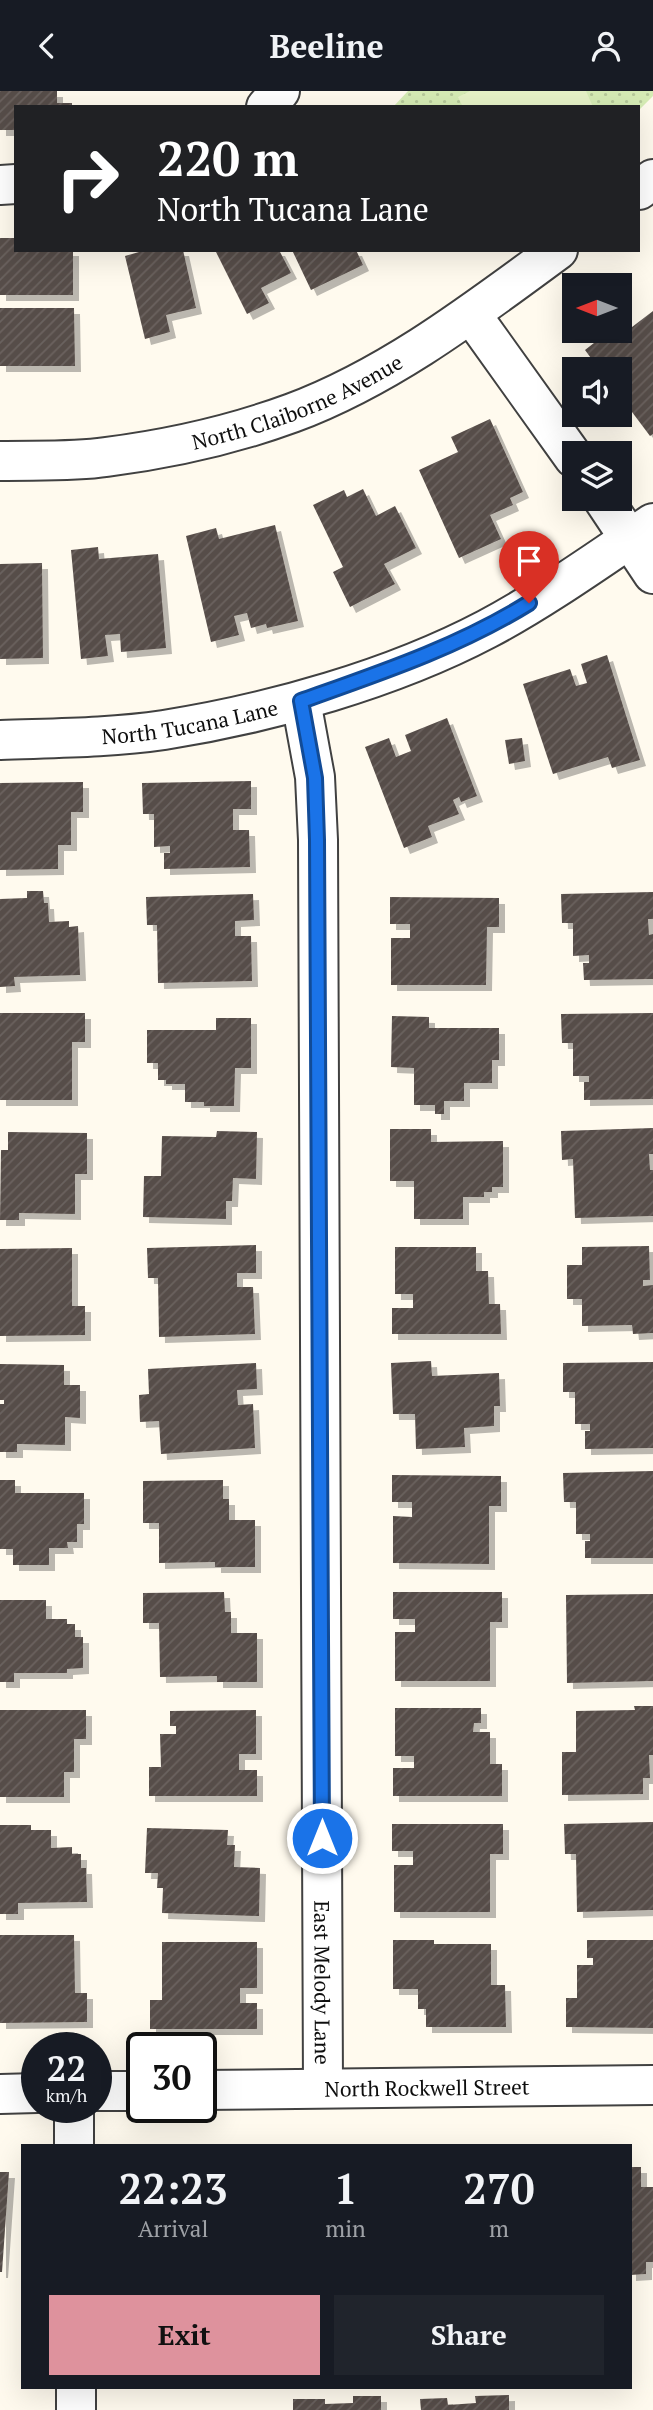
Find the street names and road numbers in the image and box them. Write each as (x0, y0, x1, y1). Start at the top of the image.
street label: North Claiborne Avenue (189, 348, 407, 456)
street label: North Tucana Lane (101, 693, 281, 750)
street label: East Melody Lane (308, 1900, 337, 2065)
street label: North Rockwell Street (324, 2072, 530, 2103)

